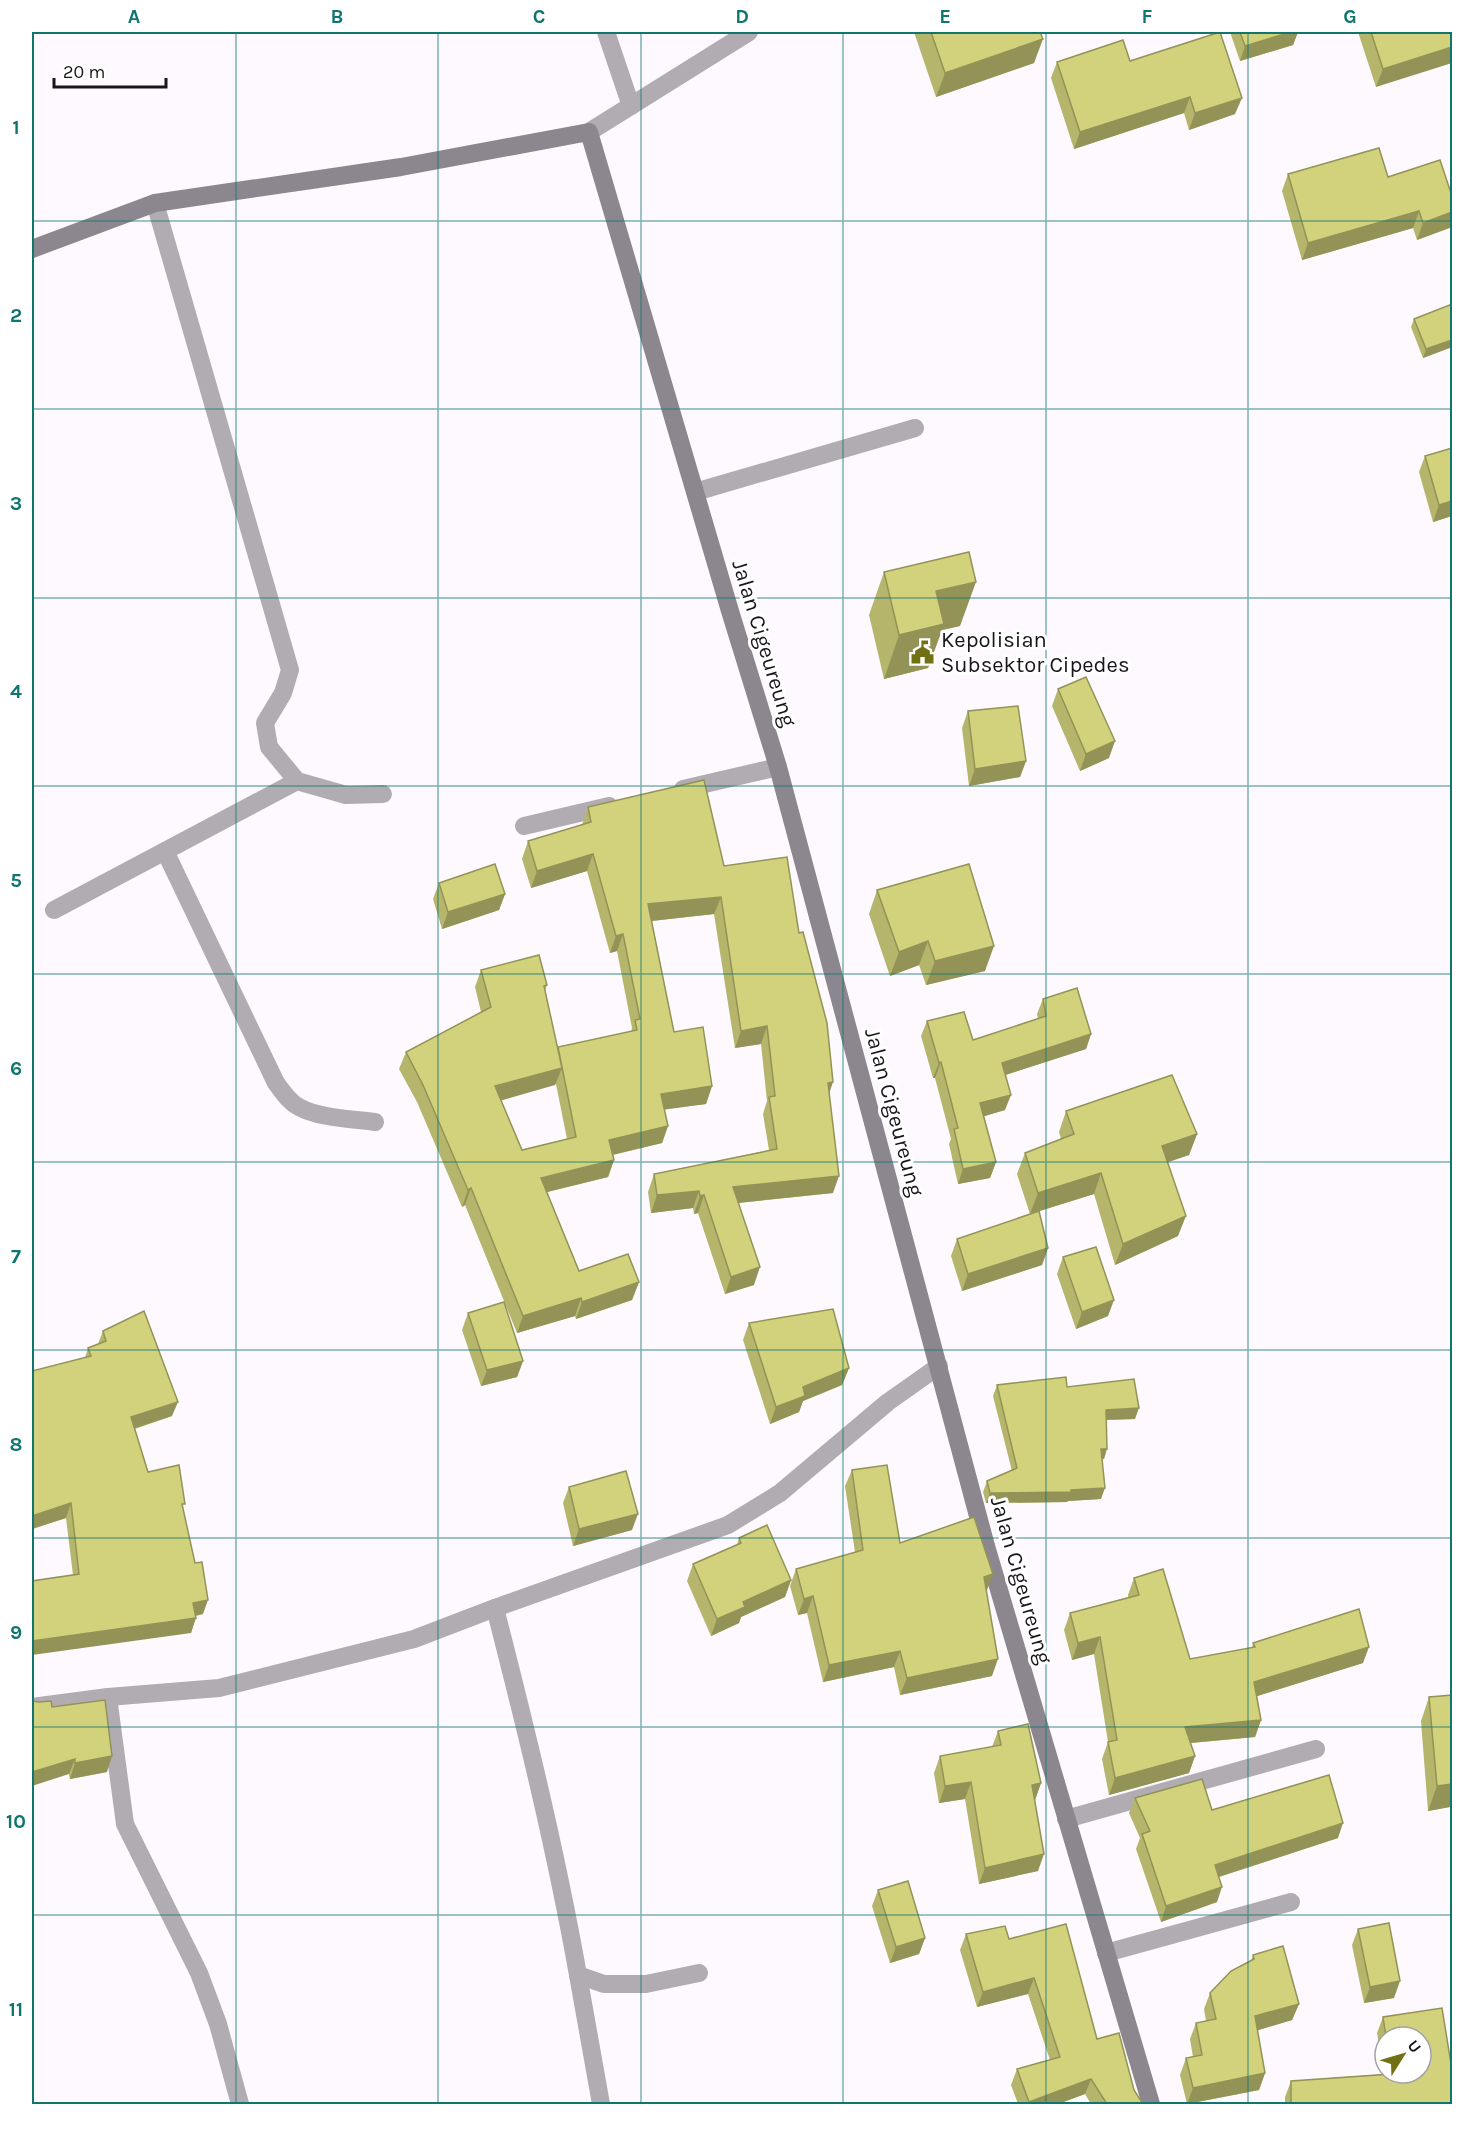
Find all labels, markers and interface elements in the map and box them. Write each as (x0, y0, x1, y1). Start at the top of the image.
text: A (128, 5, 141, 28)
text: B (331, 5, 343, 28)
text: C (533, 5, 545, 28)
text: D (735, 5, 749, 28)
text: E (939, 5, 951, 28)
text: F (1142, 5, 1153, 28)
text: G (1343, 5, 1357, 28)
scale bar (54, 51, 166, 89)
text: 20 m (63, 61, 105, 83)
text: 1 (12, 116, 20, 139)
text: 2 (10, 304, 22, 327)
text: 3 (10, 492, 22, 515)
street label: Jalan Cigeureung (726, 557, 802, 730)
place label: Kepolisian Subsektor Cipedes (941, 627, 1129, 678)
public building icon: Kepolisian Subsektor Cipedes (910, 639, 936, 665)
text: 4 (10, 680, 22, 703)
text: 5 (10, 869, 22, 892)
street label: Jalan Cigeureung (859, 1025, 929, 1200)
text: 6 (10, 1057, 22, 1080)
text: 7 (11, 1245, 21, 1268)
text: 8 (10, 1433, 22, 1456)
street label: Jalan Cigeureung (985, 1493, 1058, 1668)
text: 9 (10, 1621, 22, 1644)
text: 10 (6, 1810, 26, 1833)
text: 11 (9, 1998, 23, 2021)
north arrow (1373, 2025, 1433, 2085)
text: U (1404, 2036, 1425, 2056)

